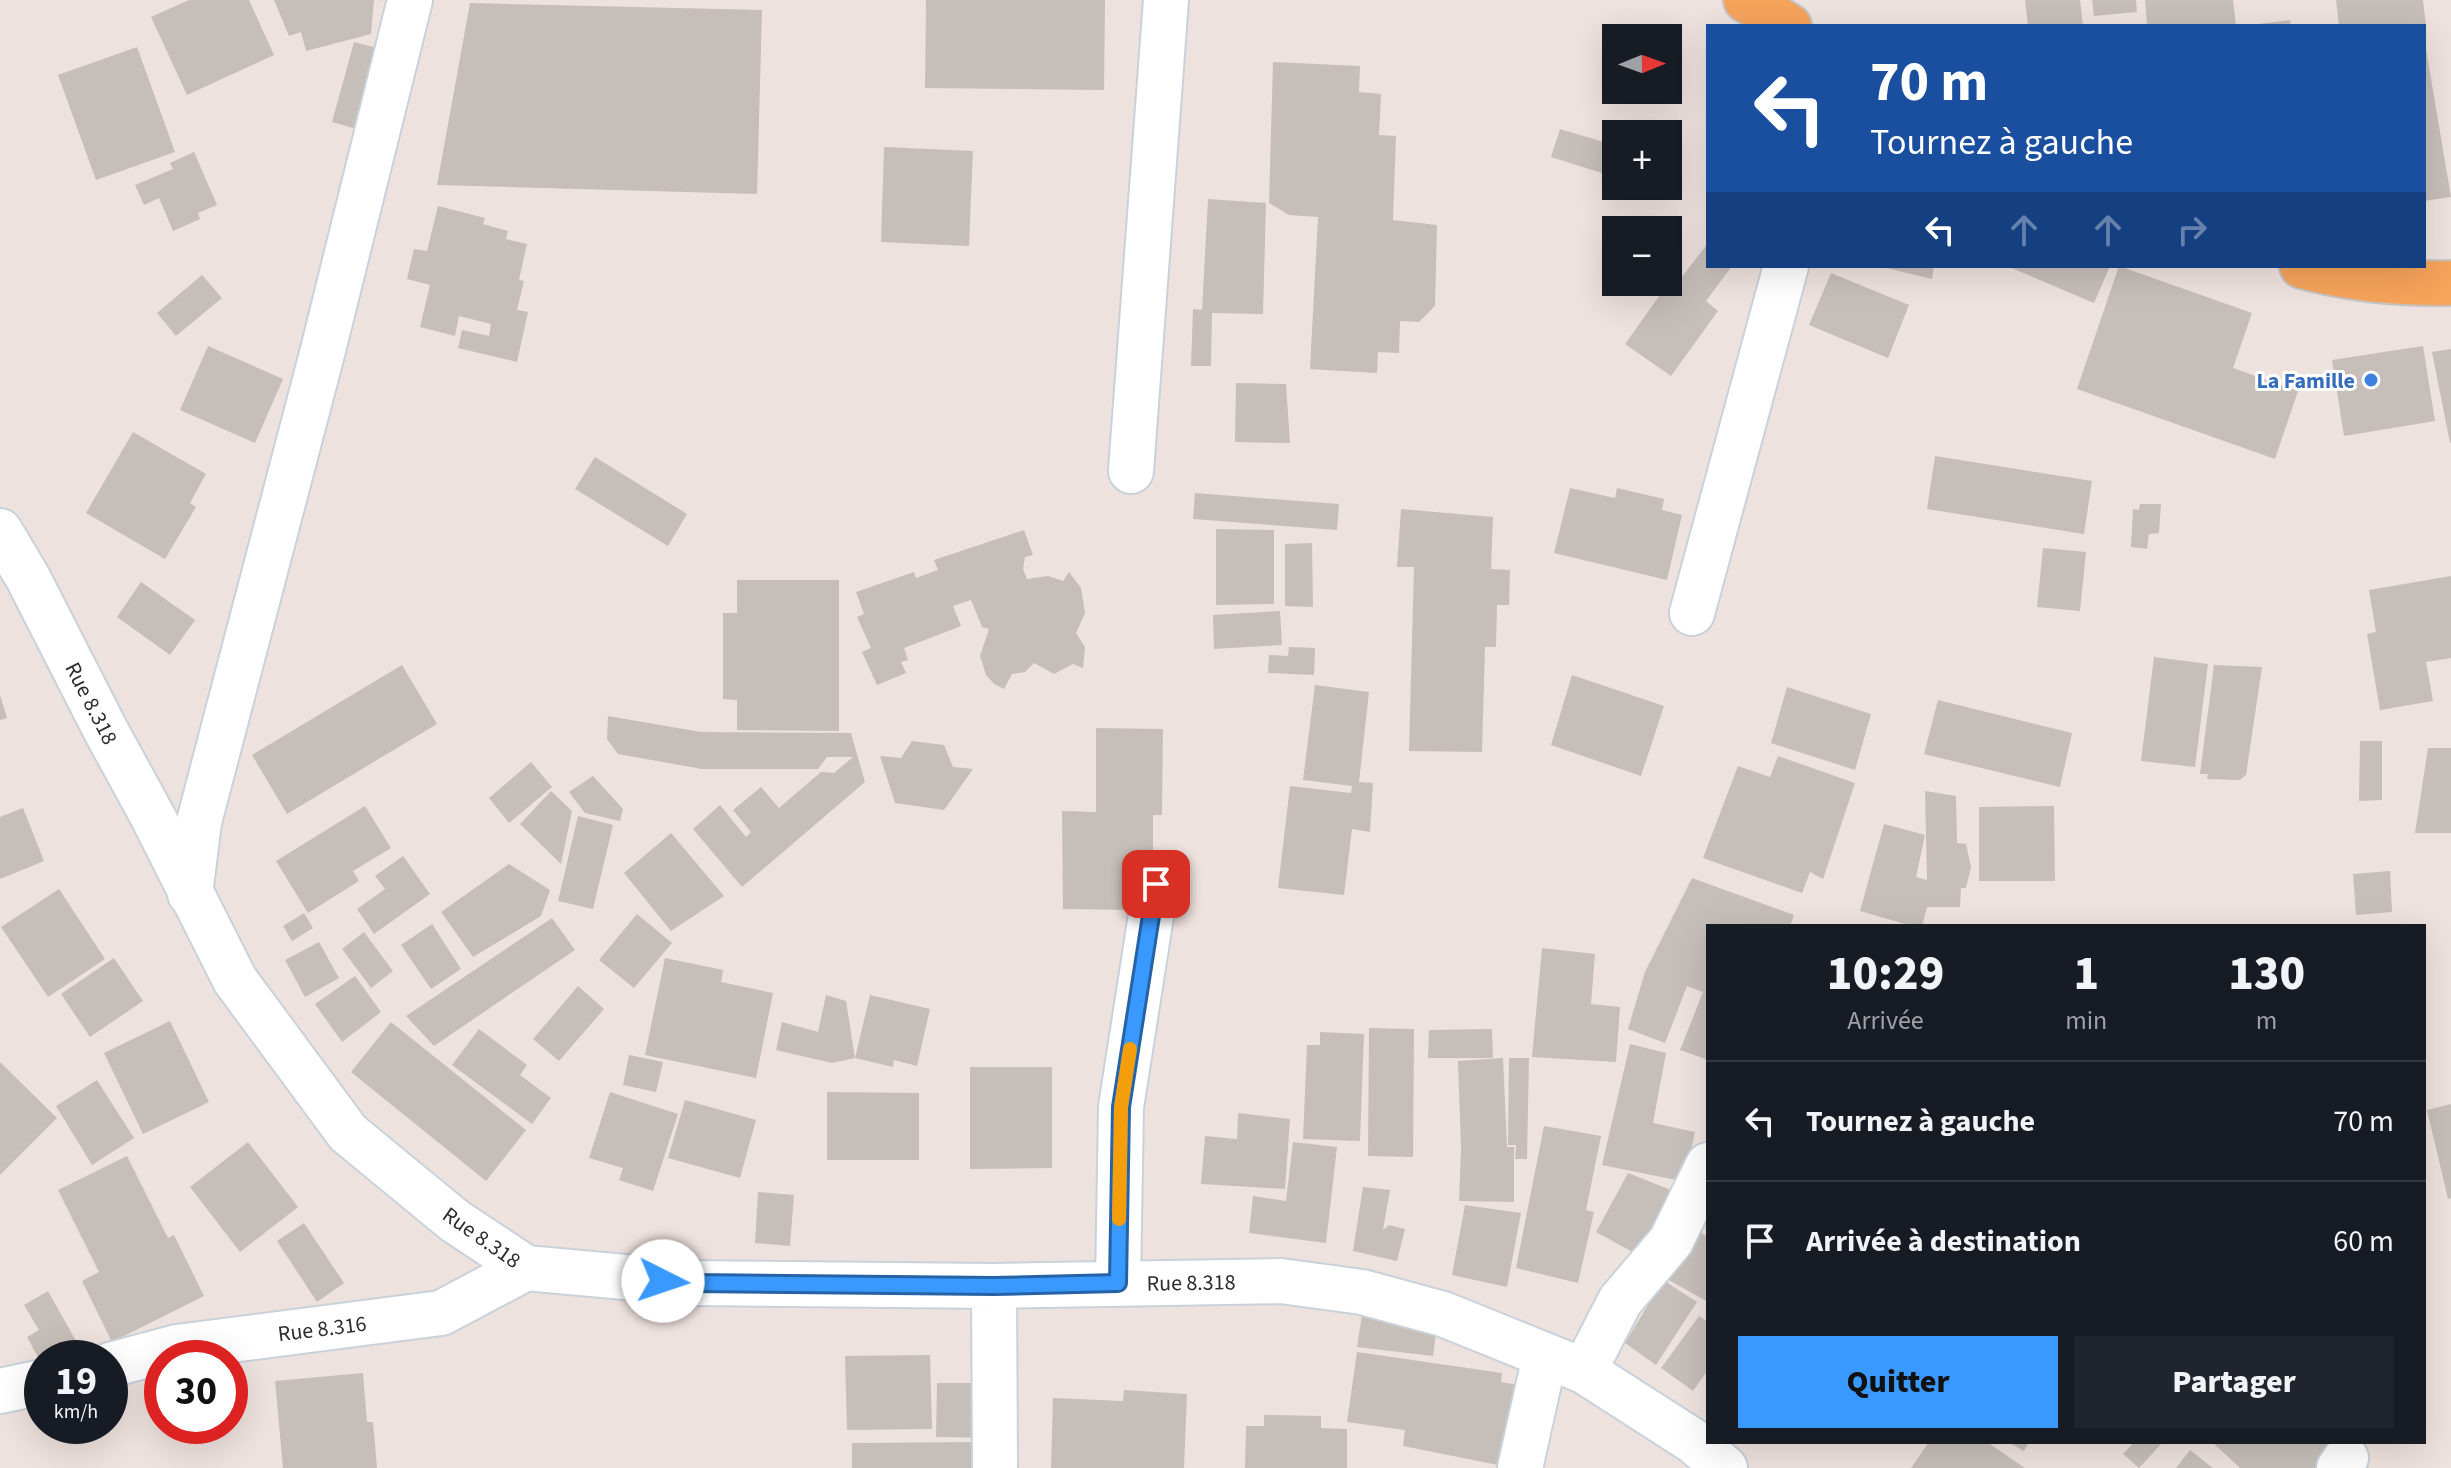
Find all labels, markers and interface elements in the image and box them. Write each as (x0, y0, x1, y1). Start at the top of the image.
north arrow (1602, 24, 1682, 104)
map controls (1602, 24, 1682, 296)
text: 70 m (1870, 43, 1988, 122)
icon: left (1738, 56, 1842, 160)
text: Tournez à gauche (1870, 117, 2133, 168)
button: + (1602, 120, 1682, 200)
icon: left (1918, 208, 1962, 252)
icon: ahead (2002, 208, 2046, 252)
icon: ahead (2086, 208, 2130, 252)
icon: right (2170, 208, 2214, 252)
button: − (1602, 216, 1682, 296)
place label: La Famille (2256, 365, 2355, 397)
marker: La Famille (2362, 371, 2380, 389)
street label: Rue 8.318 (57, 657, 126, 750)
pin (1122, 850, 1190, 918)
icon: arrive (1134, 862, 1178, 906)
text: 10:29 (1827, 940, 1944, 1008)
text: 1 (2073, 940, 2099, 1008)
text: 130 (2228, 940, 2305, 1008)
text: Arrivée (1847, 1002, 1924, 1039)
text: min (2065, 1002, 2107, 1039)
text: m (2256, 1002, 2277, 1039)
icon: left (1738, 1099, 1782, 1143)
text: Tournez à gauche (1806, 1100, 2035, 1143)
text: 70 m (2333, 1100, 2394, 1143)
street label: Rue 8.318 (436, 1199, 527, 1276)
icon: arrive (1738, 1219, 1782, 1263)
text: Arrivée à destination (1806, 1220, 2081, 1263)
text: 60 m (2333, 1220, 2394, 1263)
position arrow (621, 1239, 705, 1323)
street label: Rue 8.318 (1146, 1266, 1236, 1300)
street label: Rue 8.316 (276, 1308, 368, 1350)
button: Quitter (1738, 1336, 2058, 1428)
button: Partager (2074, 1336, 2394, 1428)
speed limit sign: 30 (144, 1340, 248, 1444)
text: 19 (55, 1353, 97, 1410)
text: km/h (54, 1398, 98, 1426)

